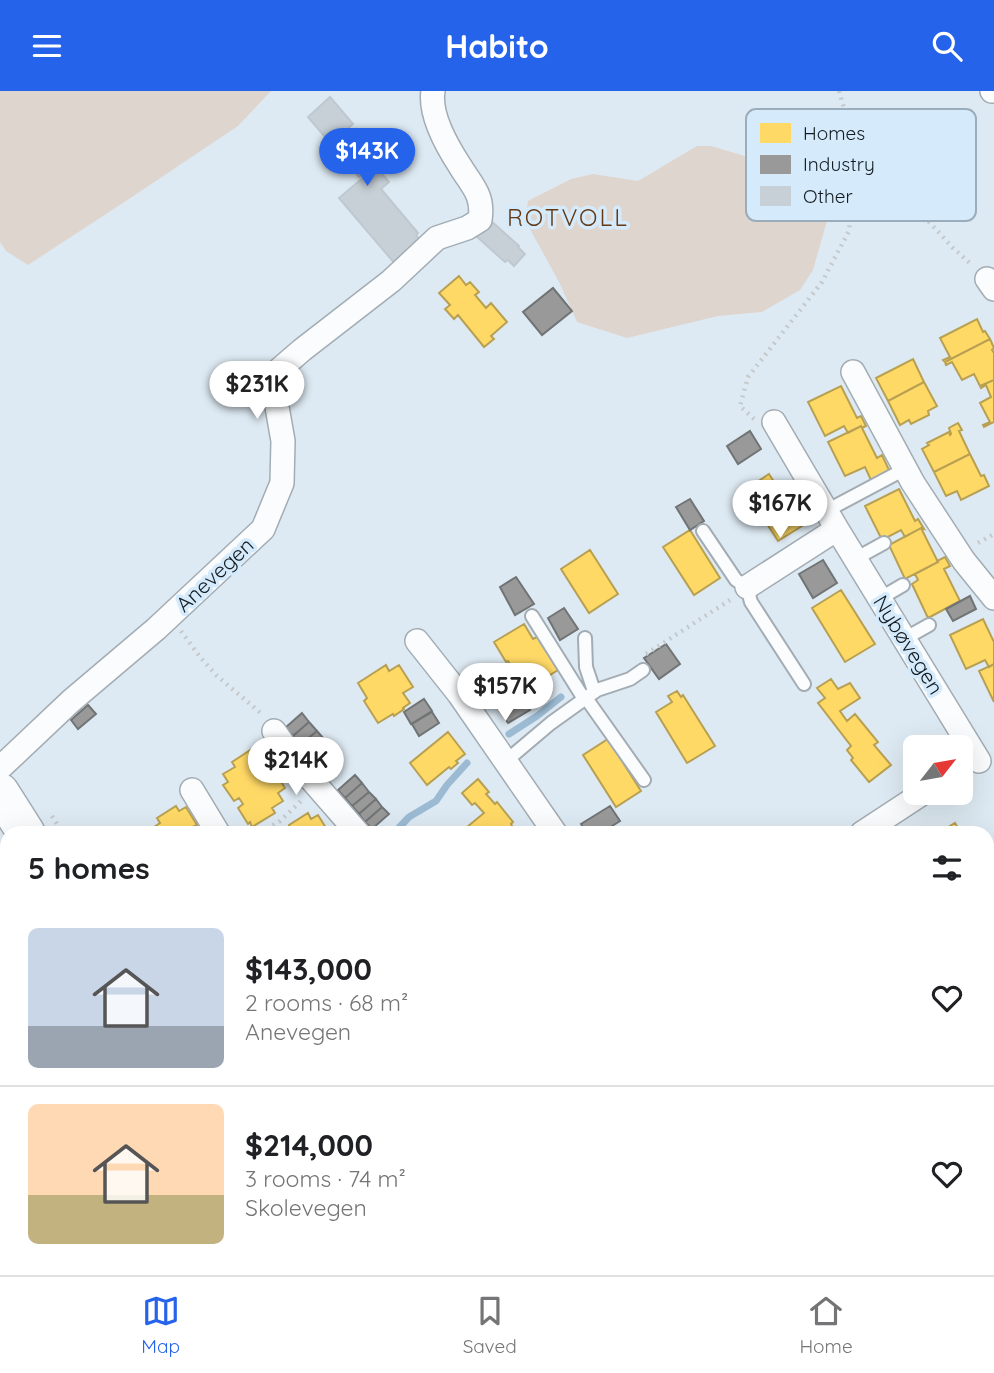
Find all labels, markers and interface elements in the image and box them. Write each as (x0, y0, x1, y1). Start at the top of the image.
text: Habito (445, 26, 549, 66)
icon: menu (28, 27, 66, 65)
icon: search (928, 27, 966, 65)
legend (746, 109, 976, 221)
text: Homes (803, 121, 865, 145)
pin: $143K (318, 129, 416, 188)
text: $143K (335, 136, 399, 165)
text: Industry (803, 152, 875, 176)
text: Other (803, 184, 854, 208)
district label: ROTVOLL (507, 202, 629, 232)
pin: $231K (208, 361, 306, 421)
text: $231K (225, 369, 289, 398)
pin: $167K (731, 481, 829, 540)
text: $167K (748, 488, 812, 517)
street label: Anevegen (170, 532, 259, 617)
street label: Nybøvegen (868, 590, 950, 699)
pin: $157K (456, 663, 554, 723)
text: $157K (473, 671, 537, 700)
north arrow (903, 735, 973, 805)
map controls (903, 735, 973, 805)
pin: $214K (247, 737, 345, 797)
text: $214K (264, 745, 328, 774)
text: 5 homes (28, 849, 150, 887)
icon: filters (928, 849, 966, 887)
text: $143,000 (245, 950, 372, 988)
icon: home (84, 956, 168, 1040)
icon: heart (928, 979, 966, 1017)
text: 2 rooms · 68 m² (245, 988, 408, 1017)
text: Anevegen (245, 1017, 351, 1046)
text: $214,000 (245, 1126, 373, 1164)
icon: home (84, 1132, 168, 1216)
icon: heart (928, 1155, 966, 1193)
text: 3 rooms · 74 m² (245, 1164, 406, 1193)
text: Skolevegen (245, 1193, 367, 1222)
tab: Map (141, 1292, 180, 1358)
tab: Saved (463, 1292, 517, 1358)
tab: Home (799, 1292, 853, 1358)

